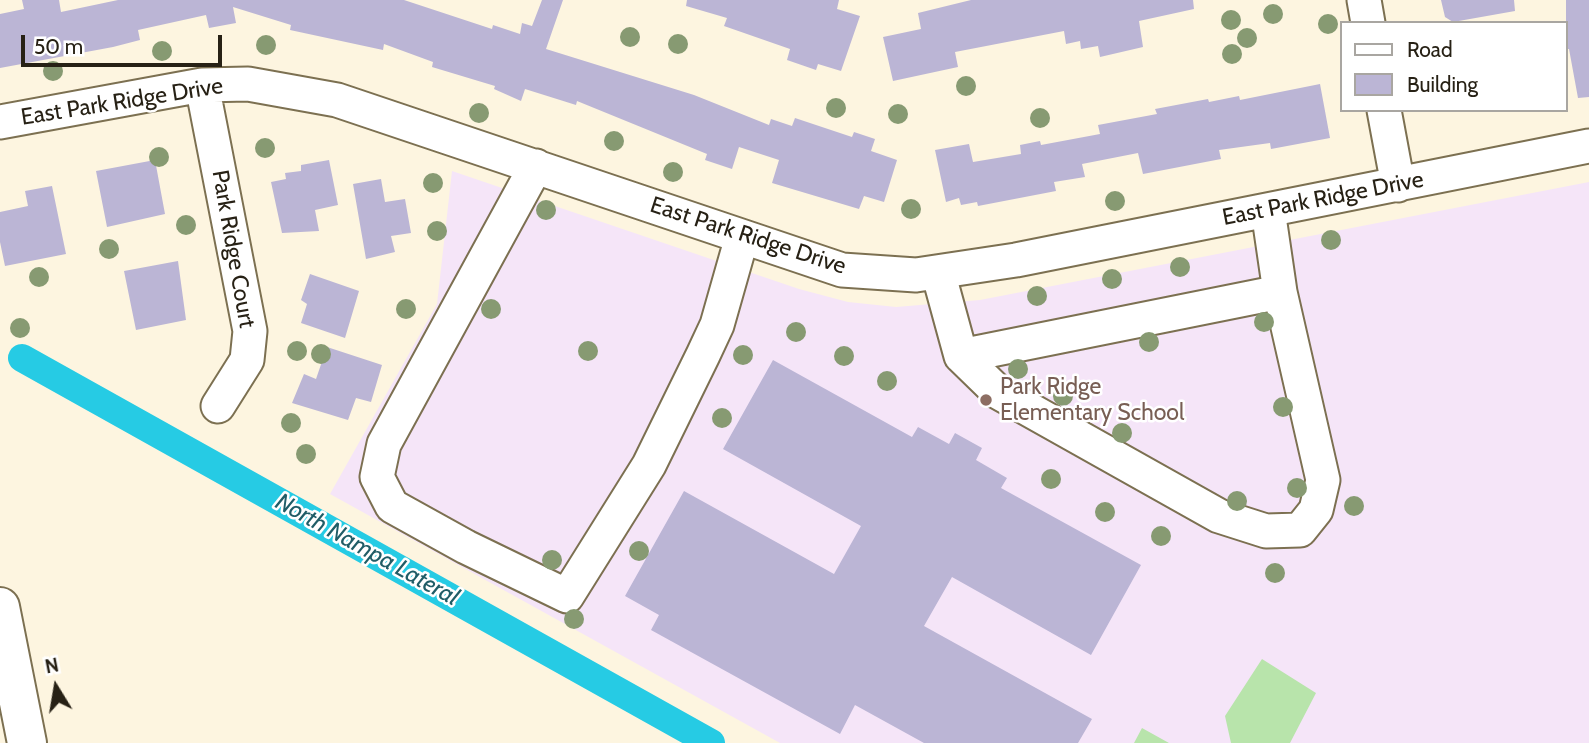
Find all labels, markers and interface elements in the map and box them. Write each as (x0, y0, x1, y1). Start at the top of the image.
scale bar (24, 21, 226, 65)
legend (1340, 21, 1568, 112)
text: 50 m (34, 34, 83, 59)
text: Road (1407, 37, 1453, 62)
street label: East Park Ridge Drive (19, 72, 225, 132)
text: Building (1407, 72, 1478, 97)
street label: East Park Ridge Drive (1220, 166, 1426, 232)
street label: Park Ridge Court (206, 168, 260, 330)
street label: East Park Ridge Drive (647, 191, 849, 281)
place label: Park Ridge Elementary School (1000, 373, 1184, 427)
marker: Park Ridge Elementary School (978, 392, 994, 408)
water label: North Nampa Lateral (270, 488, 464, 612)
north arrow (21, 652, 91, 722)
text: N (43, 653, 61, 678)

